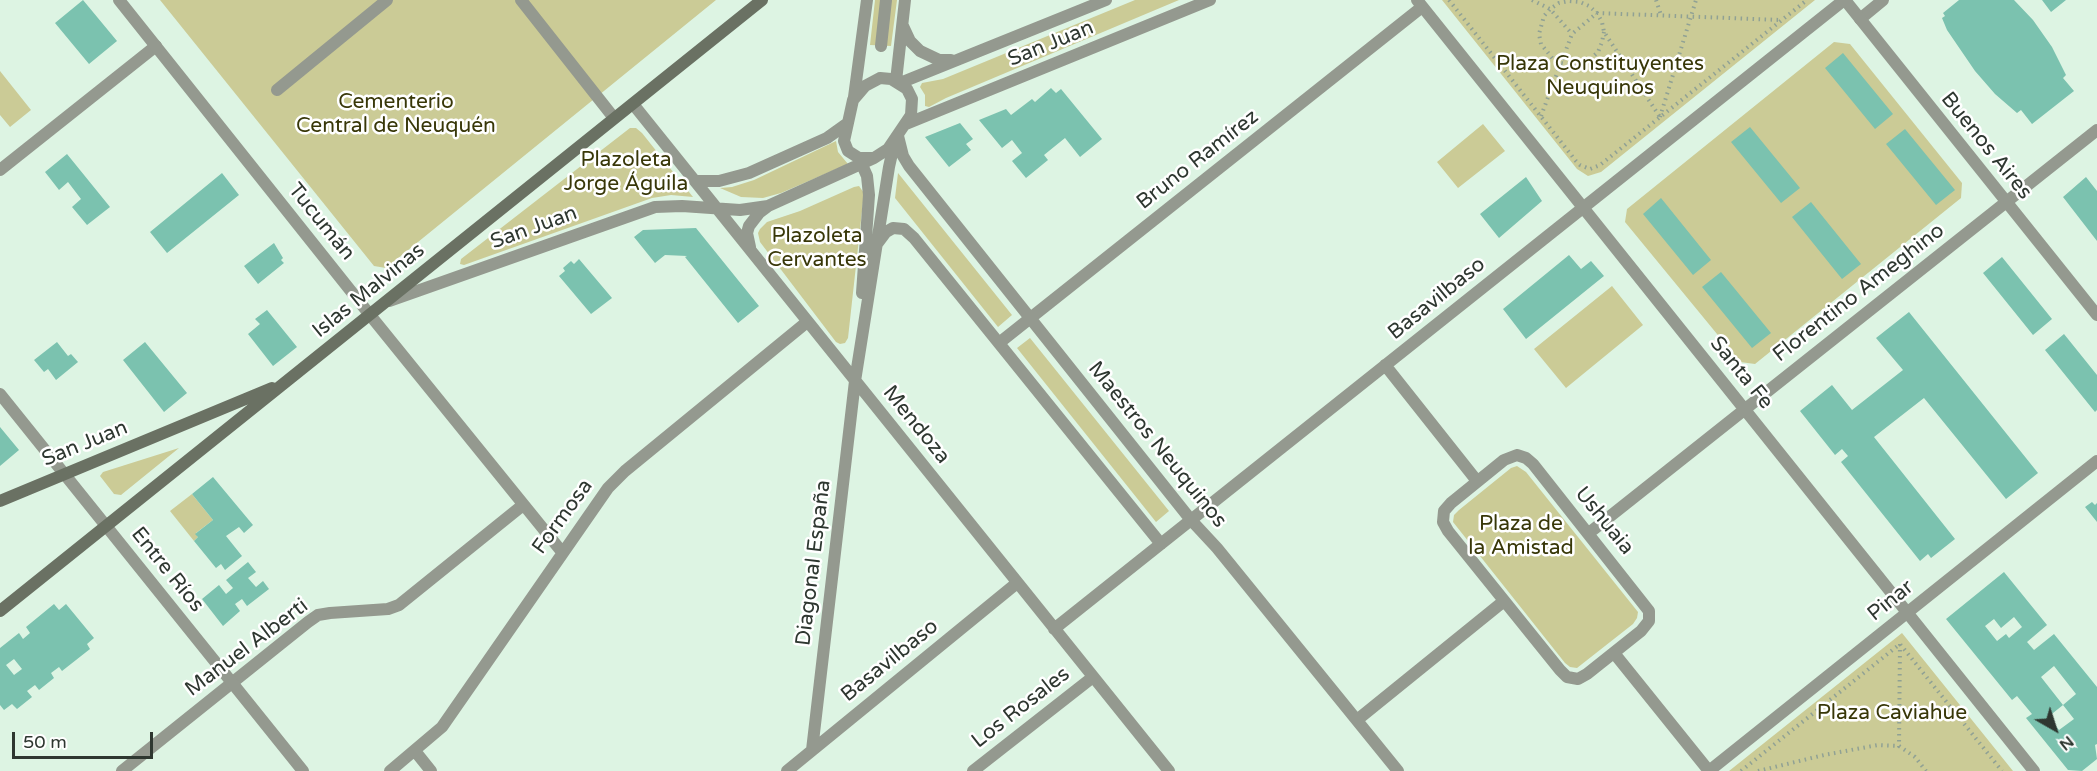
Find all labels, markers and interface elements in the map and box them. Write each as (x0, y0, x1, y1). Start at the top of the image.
street label: San Juan (1004, 15, 1098, 73)
park label: Plaza Constituyentes Neuquinos (1496, 51, 1704, 101)
street label: Buenos Aires (1935, 87, 2037, 205)
park label: Cementerio Central de Neuquén (296, 89, 496, 139)
street label: Bruno Ramírez (1132, 105, 1264, 215)
park label: Plazoleta Jorge Águila (564, 147, 688, 197)
street label: Tucumán (282, 178, 360, 266)
street label: San Juan (487, 201, 581, 255)
street label: Florentino Ameghino (1768, 218, 1950, 368)
park label: Plazoleta Cervantes (767, 223, 867, 273)
street label: Islas Malvinas (308, 238, 430, 344)
street label: Basavilbaso (1383, 252, 1491, 346)
street label: Santa Fe (1704, 332, 1778, 414)
street label: Maestros Neuquinos (1082, 357, 1232, 533)
street label: Mendoza (877, 381, 955, 469)
street label: San Juan (38, 415, 132, 473)
street label: Formosa (527, 475, 599, 559)
street label: Diagonal España (791, 479, 837, 647)
street label: Ushuaia (1569, 482, 1639, 560)
park label: Plaza de la Amistad (1468, 511, 1574, 561)
street label: Entre Ríos (125, 522, 209, 618)
street label: Pinar (1863, 575, 1919, 627)
street label: Manuel Alberti (181, 594, 313, 702)
street label: Basavilbaso (836, 614, 944, 708)
street label: Los Rosales (967, 662, 1075, 754)
north arrow (2025, 699, 2085, 759)
park label: Plaza Caviahue (1817, 700, 1967, 726)
scale bar (15, 720, 156, 758)
text: 50 m (23, 731, 67, 753)
text: N (2055, 731, 2078, 755)

